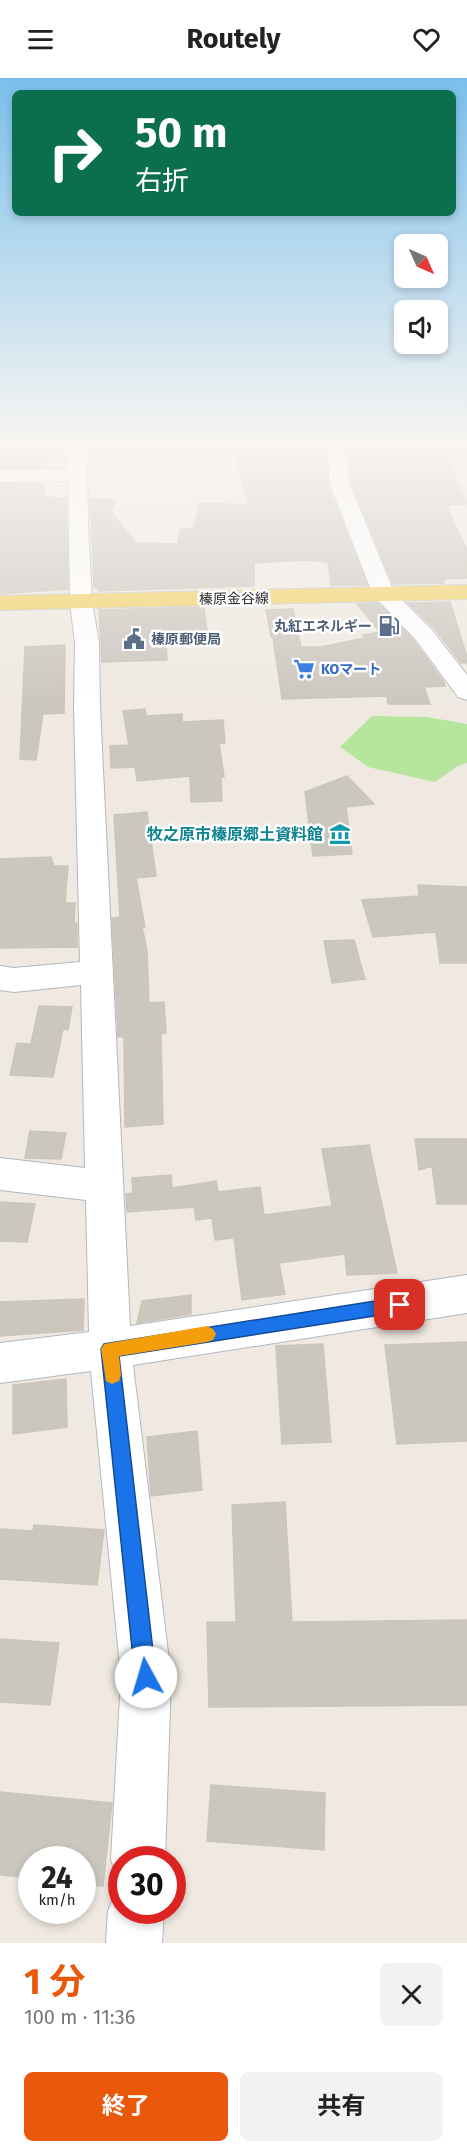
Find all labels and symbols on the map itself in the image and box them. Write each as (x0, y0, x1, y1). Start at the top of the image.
north arrow (394, 234, 448, 288)
street label: 榛原金谷線 (199, 590, 269, 608)
fuel station icon: 丸紅エネルギー (377, 614, 401, 638)
place label: 丸紅エネルギー (274, 618, 372, 635)
public building icon: 榛原郵便局 (122, 627, 146, 651)
place label: 榛原郵便局 (151, 631, 221, 648)
supermarket icon: KOマート (292, 657, 316, 681)
place label: KOマート (321, 661, 381, 678)
museum icon: 牧之原市榛原郷土資料館 (328, 822, 352, 846)
place label: 牧之原市榛原郷土資料館 (147, 825, 323, 844)
pin (374, 1279, 425, 1330)
position arrow (114, 1645, 178, 1709)
speed limit sign: 30 (108, 1846, 186, 1924)

